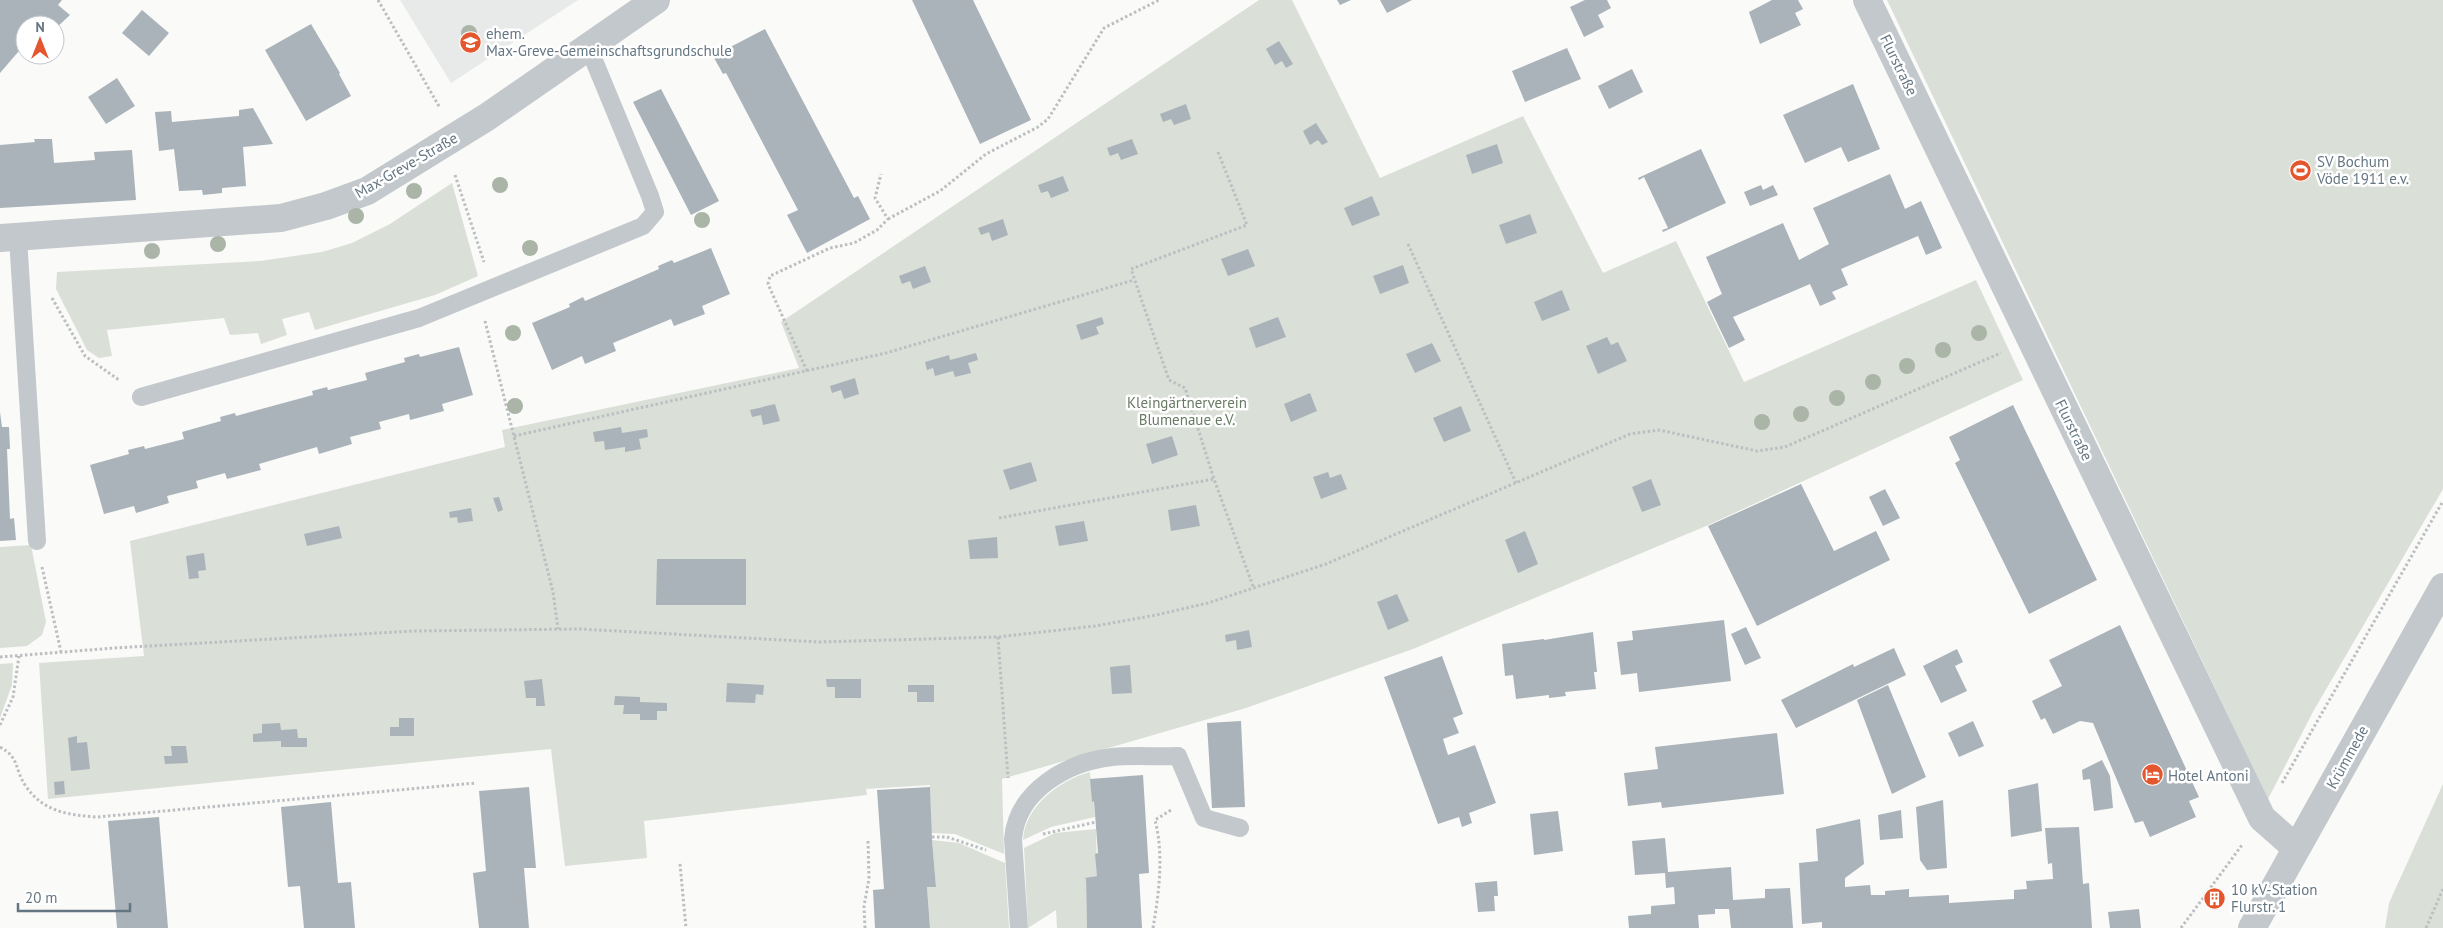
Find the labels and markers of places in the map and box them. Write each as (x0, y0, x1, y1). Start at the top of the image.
place label: ehem. Max-Greve-Gemeinschaftsgrundschule (486, 24, 732, 60)
school or university icon: ehem. Max-Greve-Gemeinschaftsgrundschule (458, 30, 482, 54)
place label: SV Bochum Vöde 1911 e.v. (2316, 152, 2409, 188)
sports icon: SV Bochum Vöde 1911 e.v. (2289, 158, 2313, 182)
hotel icon: Hotel Antoni (2140, 763, 2164, 787)
place label: Hotel Antoni (2168, 766, 2249, 785)
place label: 10 kV-Station Flurstr. 1 (2231, 880, 2318, 916)
building icon: 10 kV-Station Flurstr. 1 (2203, 886, 2227, 910)

